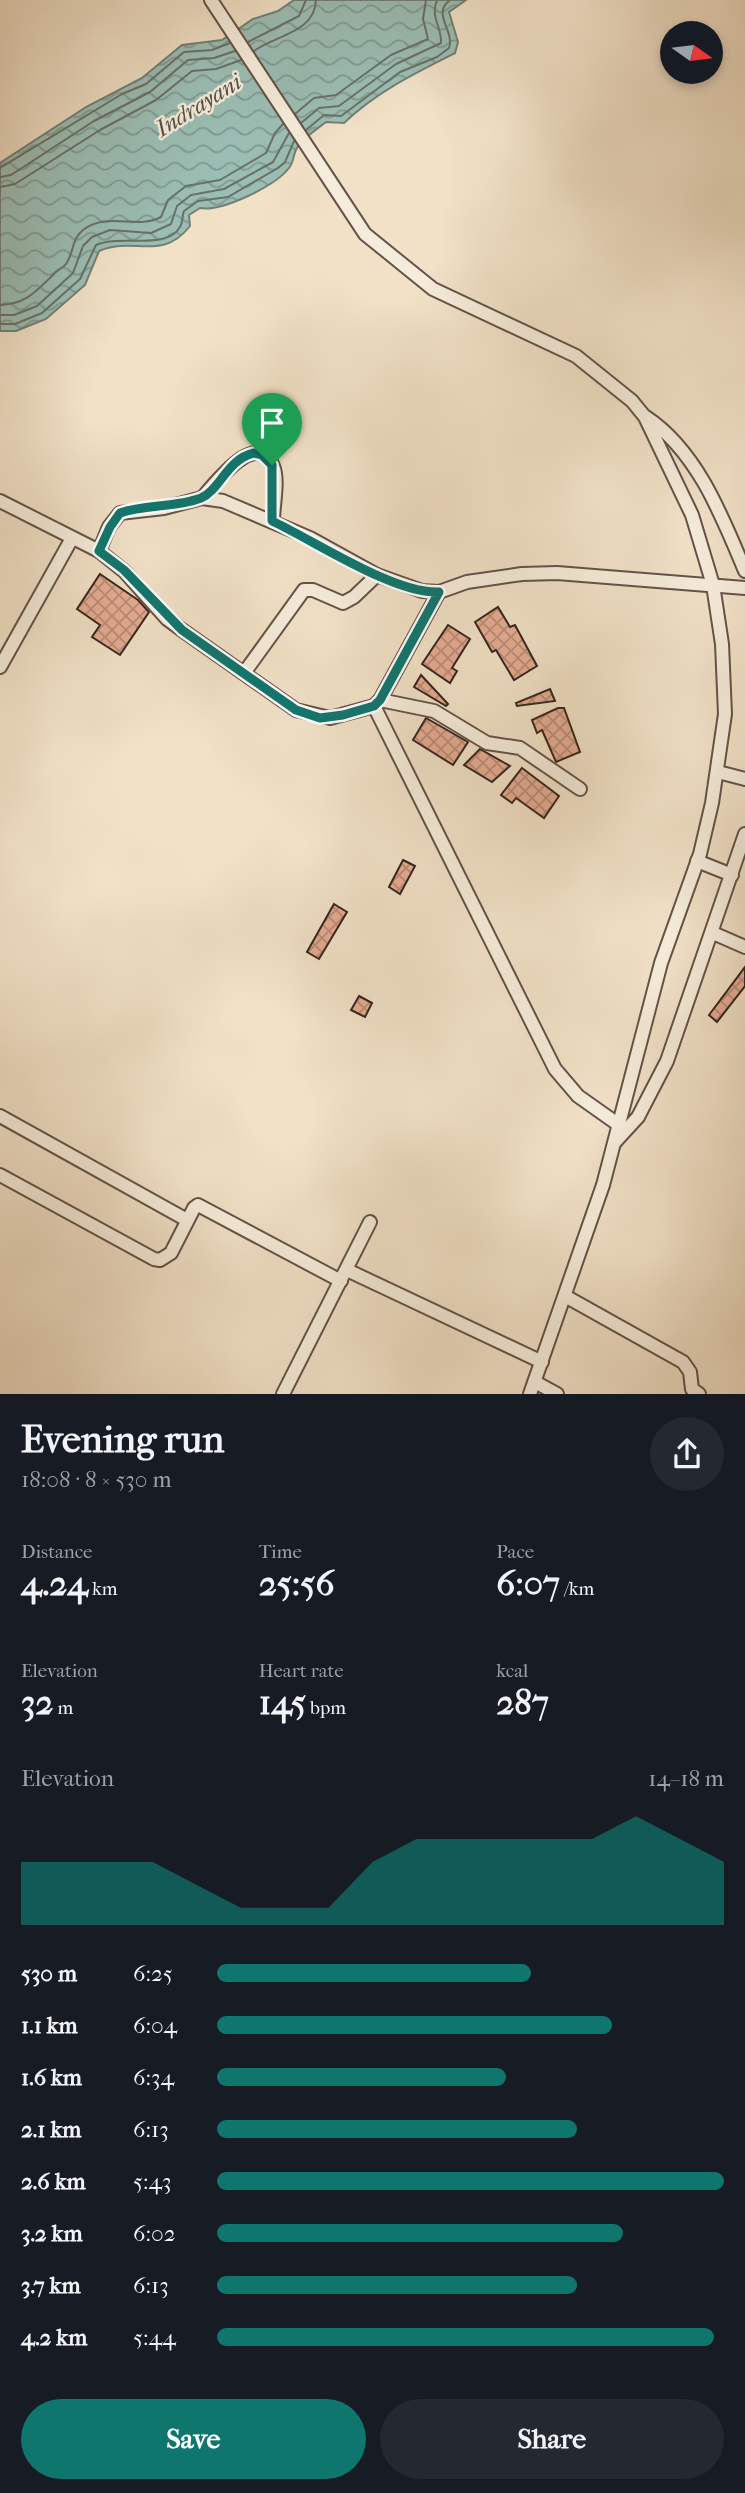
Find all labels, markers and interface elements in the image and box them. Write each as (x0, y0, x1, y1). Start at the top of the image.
north arrow (660, 21, 723, 84)
map controls (660, 21, 723, 84)
water label: Indrayani (150, 68, 247, 143)
pin (242, 393, 302, 465)
icon: arrive (253, 404, 291, 442)
text: Evening run (21, 1417, 224, 1462)
button: share (650, 1417, 724, 1491)
text: 18:08 · 8 × 530 m (21, 1466, 172, 1493)
text: Distance (21, 1541, 92, 1563)
text: Time (259, 1541, 302, 1563)
text: Pace (496, 1541, 534, 1563)
text: 4.24 (21, 1563, 88, 1604)
text: 25:56 (259, 1563, 334, 1604)
text: 6:07 (496, 1563, 560, 1604)
text: km (88, 1578, 118, 1600)
text: /km (560, 1578, 594, 1600)
text: Elevation (21, 1660, 98, 1682)
text: Heart rate (259, 1660, 344, 1682)
text: kcal (496, 1660, 528, 1682)
text: 32 (21, 1682, 53, 1723)
text: 145 (259, 1682, 306, 1723)
text: 287 (496, 1682, 549, 1723)
text: m (53, 1697, 73, 1719)
text: bpm (306, 1697, 346, 1719)
text: Elevation (21, 1765, 114, 1792)
text: 14–18 m (648, 1765, 724, 1792)
text: 530 m (21, 1960, 77, 1987)
text: 6:25 (133, 1960, 173, 1987)
text: 1.1 km (21, 2012, 78, 2039)
text: 6:04 (133, 2012, 177, 2039)
text: 1.6 km (21, 2064, 82, 2091)
text: 6:34 (133, 2064, 174, 2091)
text: 2.1 km (21, 2116, 81, 2143)
text: 6:13 (133, 2116, 169, 2143)
text: 2.6 km (21, 2168, 86, 2195)
text: 5:43 (133, 2168, 172, 2195)
text: 3.2 km (21, 2220, 83, 2247)
text: 6:02 (133, 2220, 176, 2247)
text: 3.7 km (21, 2272, 81, 2299)
text: 6:13 (133, 2272, 169, 2299)
text: 4.2 km (21, 2324, 87, 2351)
text: 5:44 (133, 2324, 176, 2351)
button: Save (21, 2399, 366, 2479)
button: Share (380, 2399, 724, 2479)

